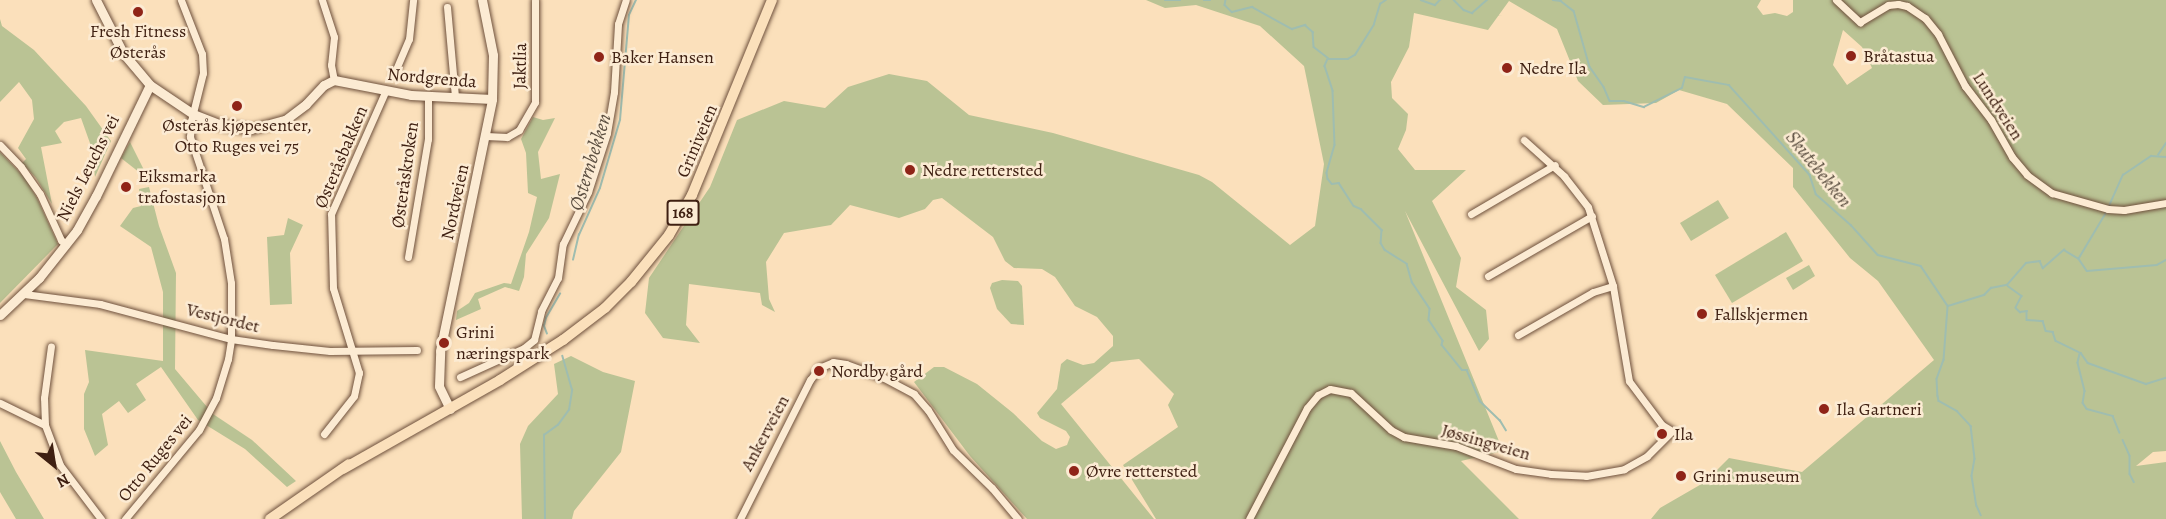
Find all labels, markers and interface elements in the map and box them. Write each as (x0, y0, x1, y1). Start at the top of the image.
marker: Fresh Fitness Østerås (131, 5, 145, 19)
place label: Fresh Fitness Østerås (90, 21, 186, 63)
street label: Jaktlia (509, 43, 531, 89)
place label: Bråtastua (1863, 45, 1934, 67)
place label: Baker Hansen (611, 46, 714, 68)
marker: Bråtastua (1844, 49, 1858, 63)
marker: Baker Hansen (592, 50, 606, 64)
place label: Nedre Ila (1519, 57, 1587, 79)
marker: Nedre Ila (1500, 61, 1514, 75)
street label: Nordgrenda (386, 63, 478, 93)
street label: Lundveien (1968, 68, 2028, 144)
marker: Østerås kjøpesenter, Otto Ruges vei 75 (230, 99, 244, 113)
street label: Griniveien (672, 101, 722, 181)
street label: Østeråsbakken (310, 103, 372, 211)
street label: Niels Leuchs vei (52, 111, 124, 225)
water label: Østernbekken (564, 111, 616, 213)
place label: Østerås kjøpesenter, Otto Ruges vei 75 (162, 115, 312, 158)
street label: Østeråskroken (387, 120, 423, 230)
water label: Skutebekken (1781, 126, 1857, 212)
place label: Nedre rettersted (922, 159, 1043, 181)
street label: Nordveien (436, 162, 474, 242)
marker: Nedre rettersted (903, 163, 917, 177)
place label: Eiksmarka trafostasjon (138, 166, 226, 208)
marker: Eiksmarka trafostasjon (119, 180, 133, 194)
road number: 168 (666, 200, 700, 226)
street label: Vestjordet (184, 298, 262, 338)
place label: Fallskjermen (1714, 303, 1808, 325)
marker: Fallskjermen (1695, 307, 1709, 321)
place label: Grini næringspark (456, 322, 549, 364)
marker: Grini næringspark (437, 336, 451, 350)
place label: Nordby gård (831, 360, 923, 382)
marker: Nordby gård (812, 364, 826, 378)
street label: Ankerveien (736, 391, 794, 475)
place label: Ila Gartneri (1836, 398, 1922, 420)
marker: Ila Gartneri (1817, 402, 1831, 416)
street label: Otto Ruges vei (113, 410, 197, 506)
street label: Jøssingveien (1439, 419, 1533, 465)
place label: Ila (1674, 423, 1693, 445)
marker: Ila (1655, 427, 1669, 441)
north arrow (24, 435, 84, 495)
place label: Øvre rettersted (1086, 460, 1198, 482)
marker: Øvre rettersted (1067, 464, 1081, 478)
place label: Grini museum (1693, 465, 1800, 487)
text: N (52, 468, 74, 493)
marker: Grini museum (1674, 469, 1688, 483)

